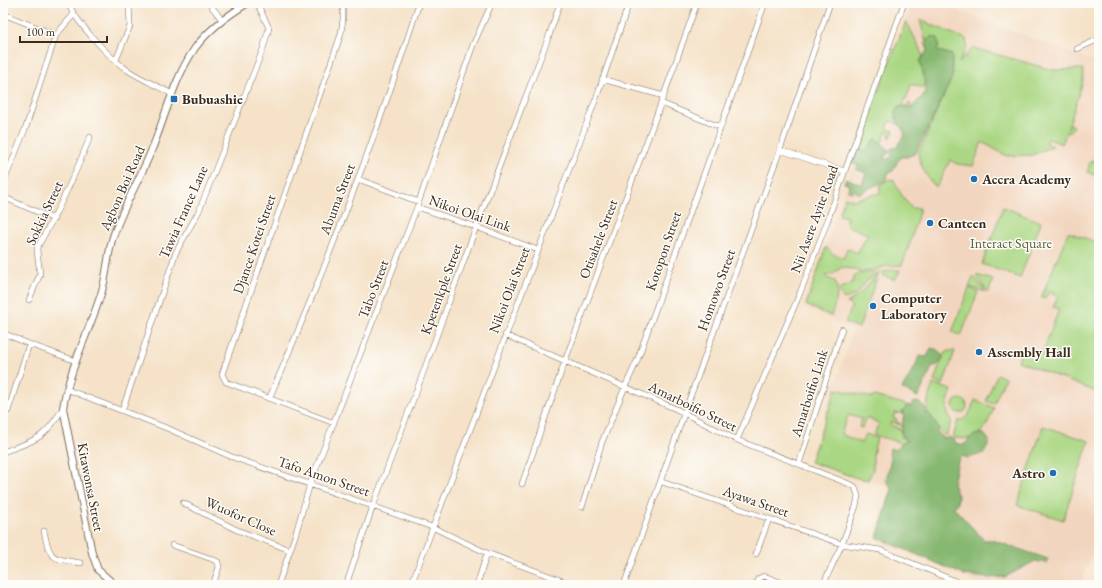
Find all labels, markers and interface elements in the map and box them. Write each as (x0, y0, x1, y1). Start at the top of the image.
scale bar (20, 18, 107, 44)
text: 100 m (26, 24, 56, 40)
place label: Bubuashie (182, 90, 243, 108)
marker: Bubuashie (169, 94, 179, 104)
street label: Agbon Boi Road (95, 142, 149, 234)
street label: Abuma Street (315, 161, 359, 238)
street label: Tawia France Lane (154, 162, 212, 261)
street label: Nii Asere Ayite Road (786, 162, 842, 275)
place label: Accra Academy (981, 170, 1071, 188)
marker: Accra Academy (969, 174, 979, 184)
street label: Sokkia Street (21, 177, 67, 248)
street label: Djance Kotei Street (229, 191, 280, 296)
street label: Nikoi Olai Link (427, 191, 514, 236)
street label: Otisahele Street (575, 196, 622, 281)
street label: Kotopon Street (641, 208, 685, 293)
place label: Canteen (938, 214, 986, 232)
marker: Canteen (925, 218, 935, 228)
park label: Interact Square (970, 234, 1053, 252)
street label: Kpetenkple Street (416, 240, 466, 337)
street label: Nikoi Olai Street (484, 244, 534, 336)
street label: Homowo Street (693, 246, 739, 333)
street label: Tabo Street (354, 257, 393, 321)
place label: Computer Laboratory (881, 289, 947, 323)
marker: Computer Laboratory (868, 301, 878, 311)
place label: Assembly Hall (986, 343, 1071, 361)
street label: Amarboifio Link (786, 347, 832, 440)
marker: Assembly Hall (974, 347, 984, 357)
street label: Amarboifio Street (645, 376, 741, 435)
street label: Kitawonsa Street (74, 441, 109, 533)
street label: Tafo Amon Street (276, 452, 373, 500)
place label: Astro (1011, 464, 1045, 482)
marker: Astro (1048, 468, 1058, 478)
street label: Ayawa Street (720, 481, 792, 521)
street label: Wuofor Close (203, 492, 280, 540)

